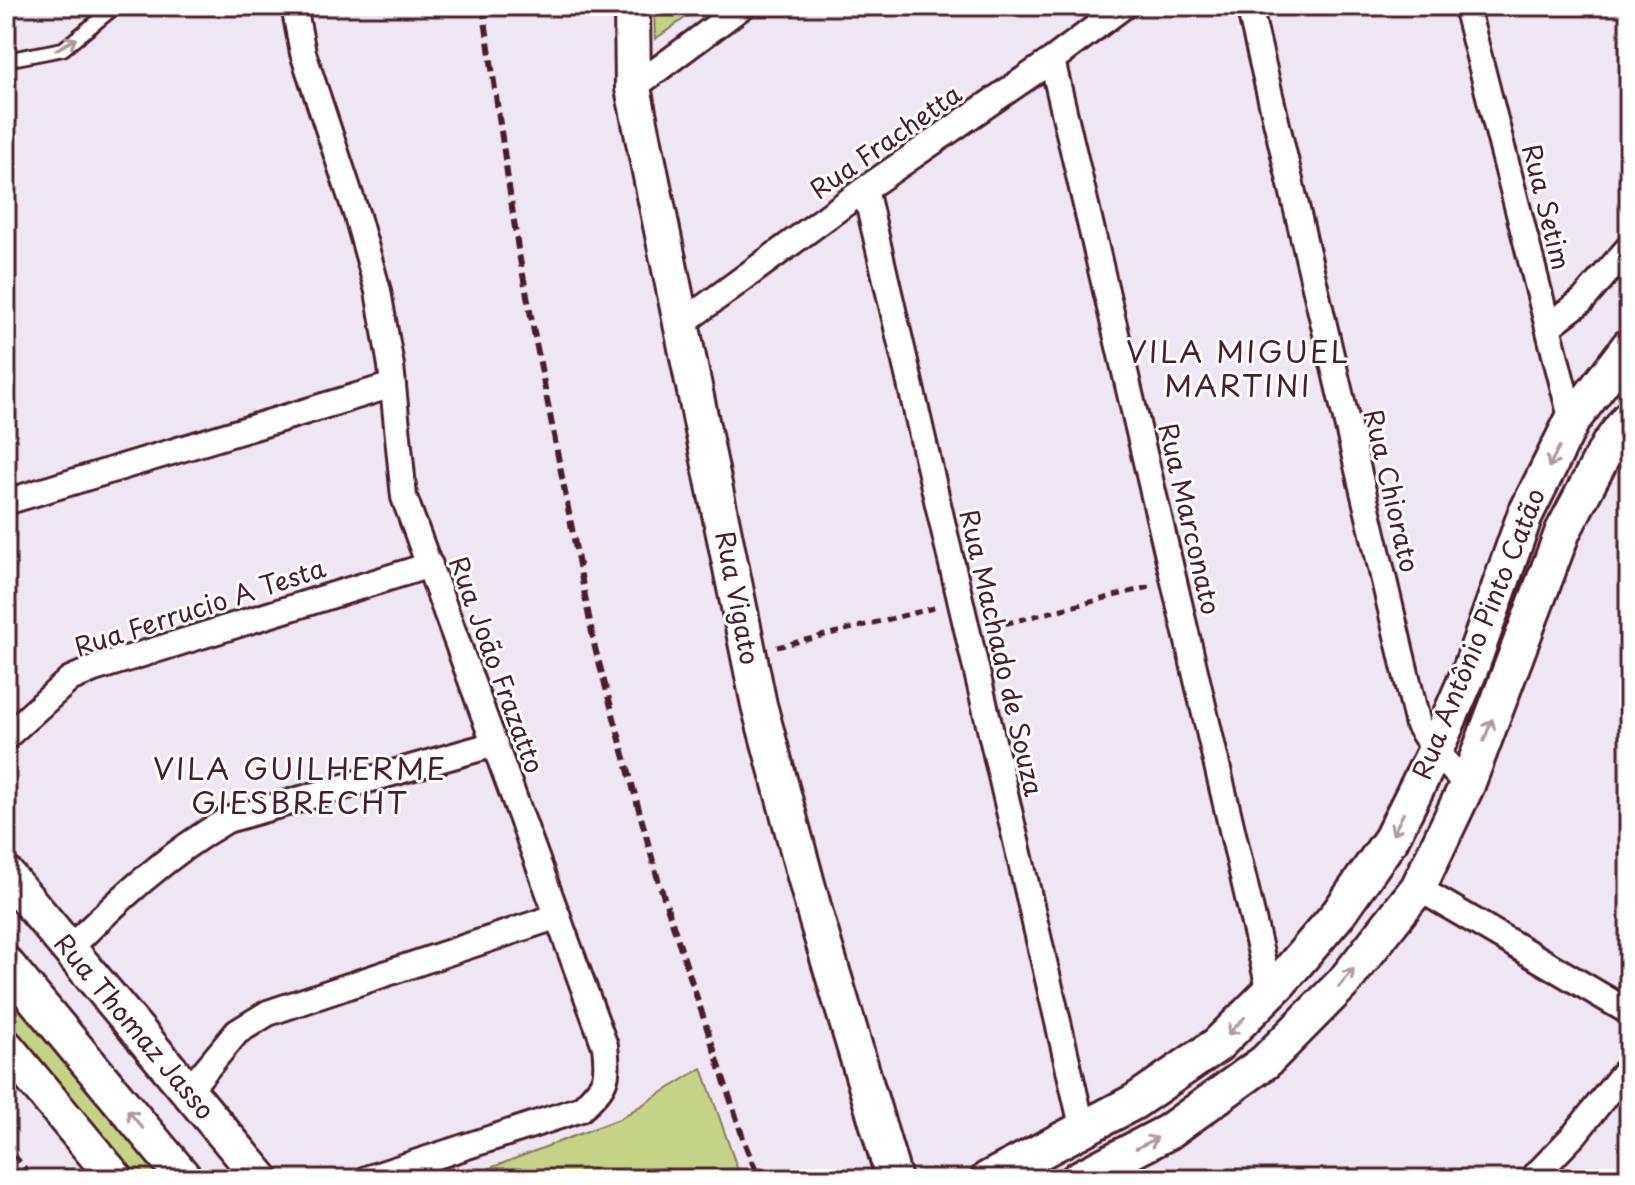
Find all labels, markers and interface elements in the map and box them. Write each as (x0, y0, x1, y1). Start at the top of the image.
one-way arrow (53, 35, 77, 51)
street label: Rua Frachetta (801, 73, 970, 208)
street label: Rua Setim (1513, 140, 1582, 274)
district label: VILA MIGUEL MARTINI (1126, 328, 1350, 407)
street label: Rua Chiorato (1355, 405, 1430, 576)
street label: Rua Marconato (1149, 419, 1231, 618)
one-way arrow (1546, 444, 1561, 468)
street label: Rua Antônio Pinto Catão (1401, 482, 1554, 785)
street label: Rua Machado de Souza (950, 505, 1055, 801)
street label: Rua Vigato (706, 527, 771, 668)
street label: Rua Ferrucio A Testa (69, 547, 331, 666)
street label: Rua João Frazatto (440, 551, 555, 778)
one-way arrow (1482, 718, 1496, 743)
district label: VILA GUILHERME GIESBRECHT (153, 745, 447, 824)
one-way arrow (1390, 812, 1406, 836)
street label: Rua Thomaz Jasso (46, 924, 225, 1128)
one-way arrow (1337, 968, 1355, 989)
one-way arrow (1226, 1016, 1245, 1036)
one-way arrow (126, 1109, 144, 1130)
one-way arrow (1135, 1135, 1158, 1151)

